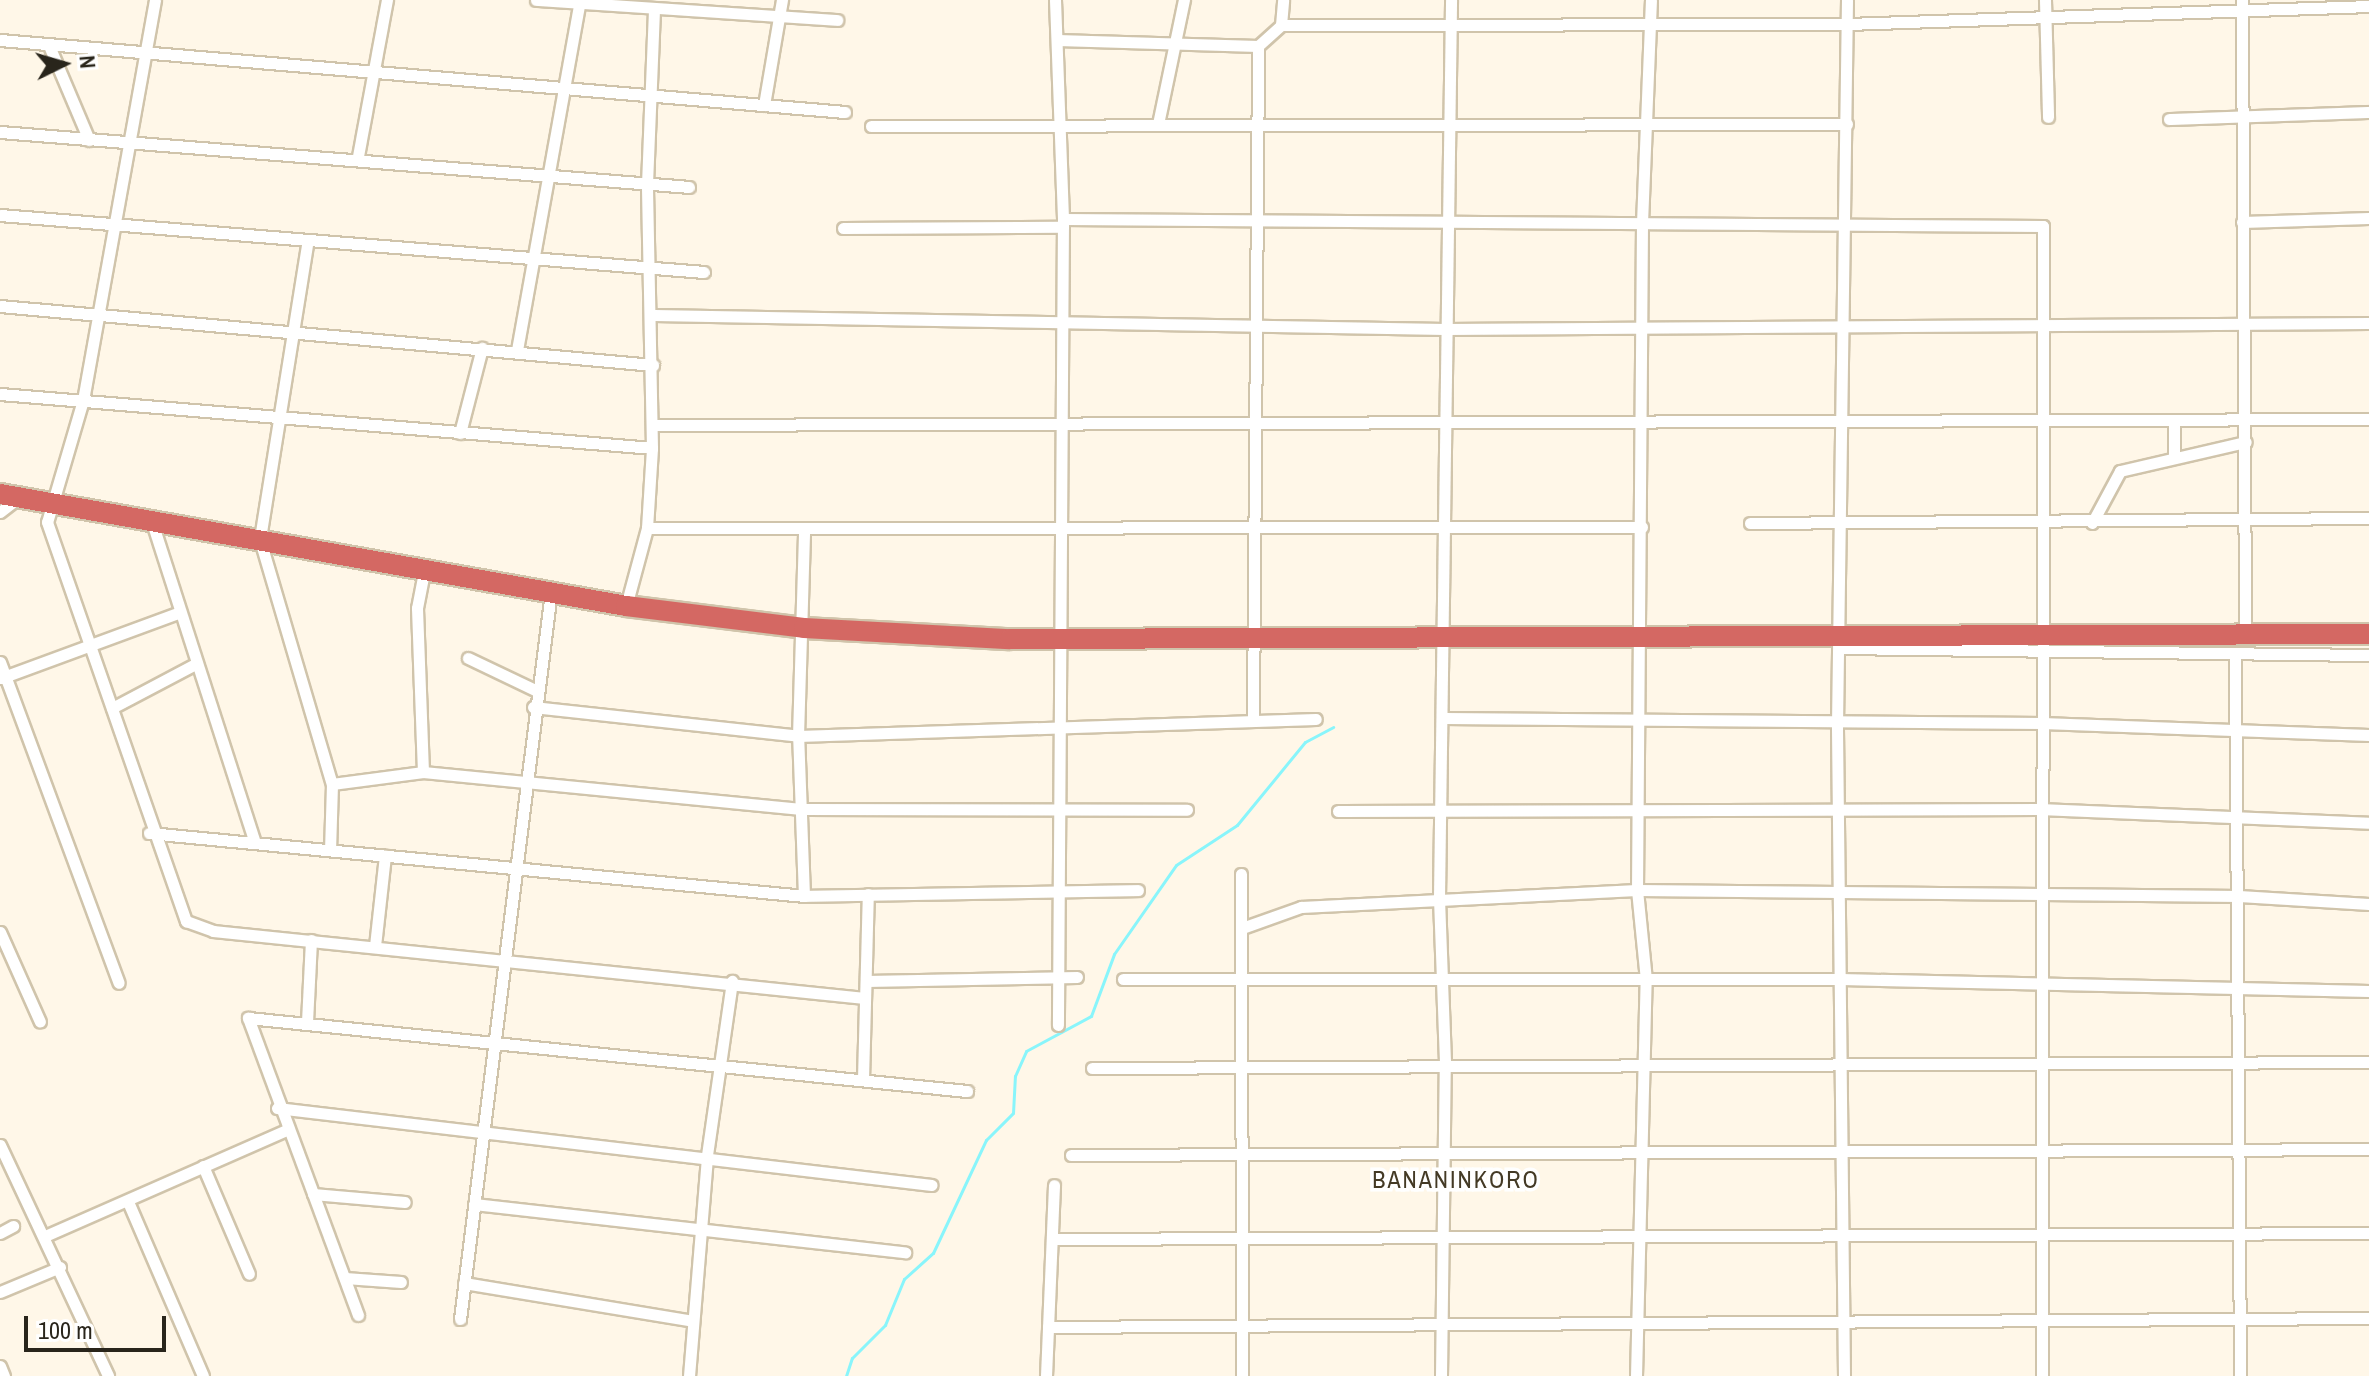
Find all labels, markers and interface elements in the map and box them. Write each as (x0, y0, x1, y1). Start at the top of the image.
north arrow (24, 24, 104, 104)
text: N (72, 54, 103, 70)
district label: BANANINKORO (1372, 1166, 1540, 1194)
scale bar (28, 1300, 170, 1350)
text: 100 m (38, 1314, 93, 1346)

